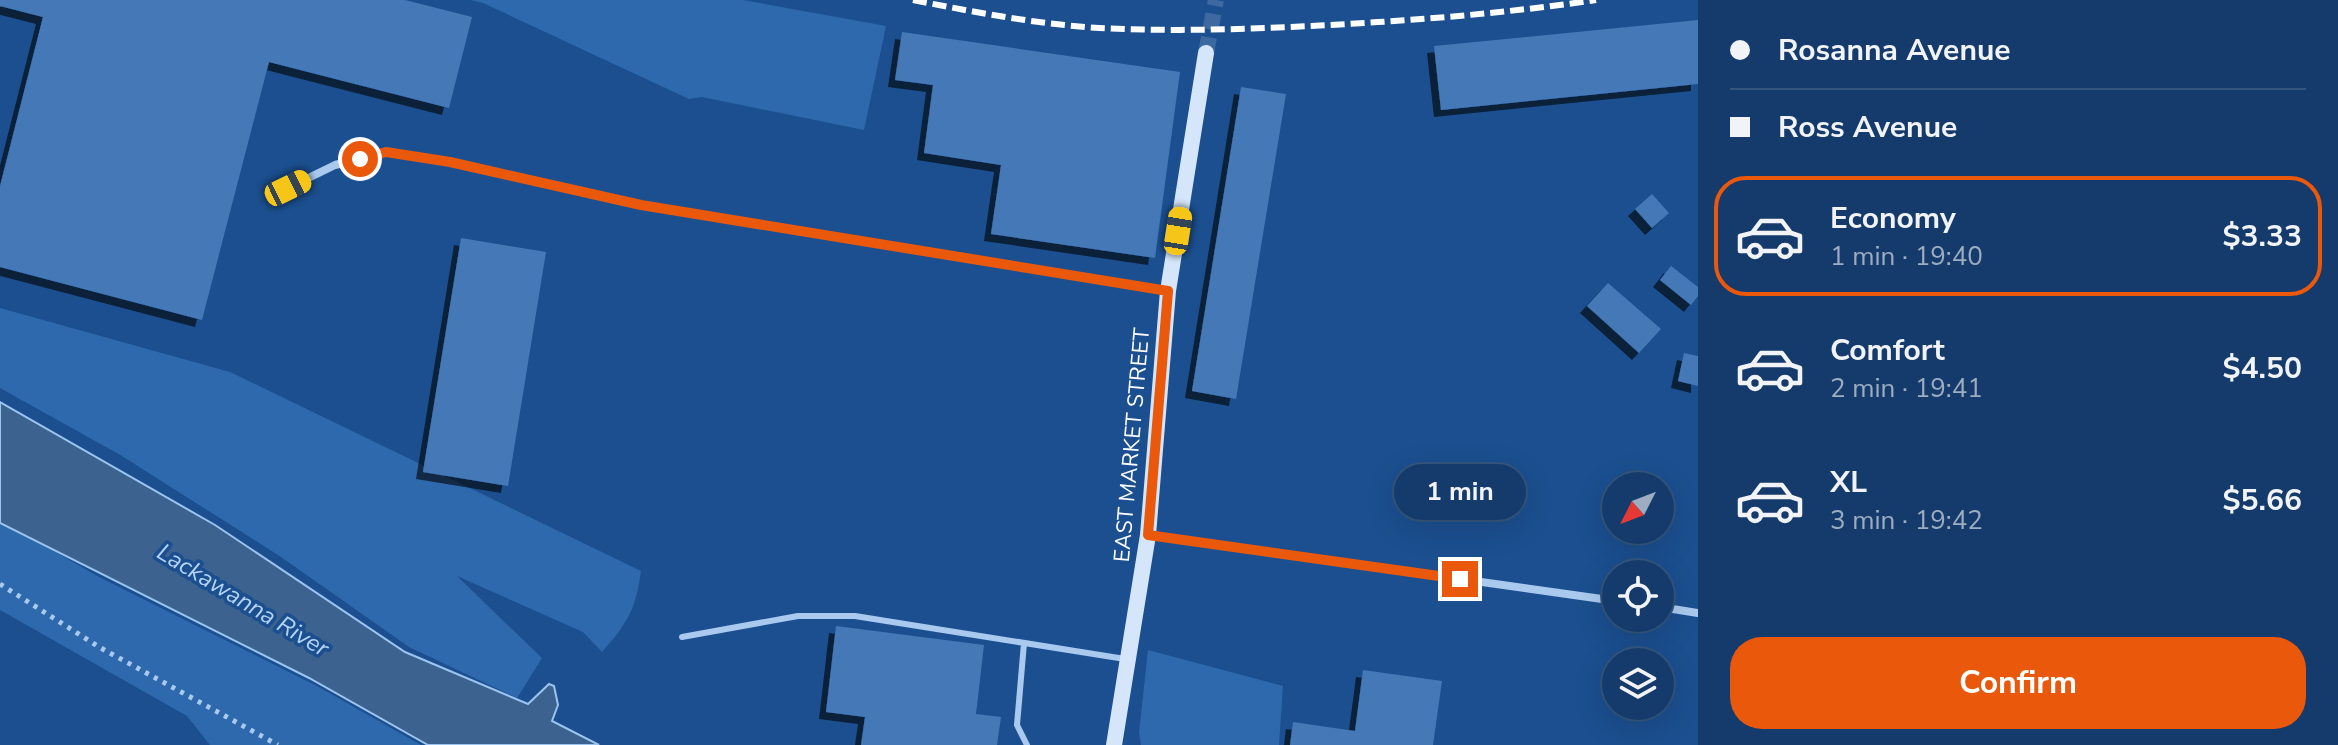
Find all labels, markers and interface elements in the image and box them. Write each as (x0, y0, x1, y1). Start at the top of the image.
text: Rosanna Avenue (1778, 30, 2011, 71)
text: Ross Avenue (1778, 107, 1957, 148)
route start (342, 141, 378, 177)
car (261, 167, 315, 209)
text: Economy (1830, 198, 1956, 239)
icon: car (1734, 200, 1806, 272)
car (1162, 205, 1194, 257)
text: $3.33 (2223, 216, 2302, 257)
text: 1 min · 19:40 (1830, 239, 1983, 274)
street label: EAST MARKET STREET (1107, 326, 1157, 563)
text: Comfort (1830, 330, 1945, 371)
icon: car (1734, 332, 1806, 404)
text: $4.50 (2223, 348, 2302, 389)
text: 2 min · 19:41 (1830, 371, 1983, 406)
text: XL (1830, 462, 1867, 503)
callout: 1 min (1394, 463, 1526, 519)
icon: car (1734, 464, 1806, 536)
north arrow (1602, 472, 1674, 544)
map controls (1602, 472, 1674, 720)
text: 1 min (1426, 474, 1494, 509)
text: $5.66 (2223, 480, 2302, 521)
text: 3 min · 19:42 (1830, 503, 1983, 538)
water label: Lackawanna River (151, 536, 336, 665)
button: locate (1602, 560, 1674, 632)
route end (1442, 561, 1478, 597)
button: Confirm (1730, 637, 2306, 729)
button: layers (1602, 648, 1674, 720)

